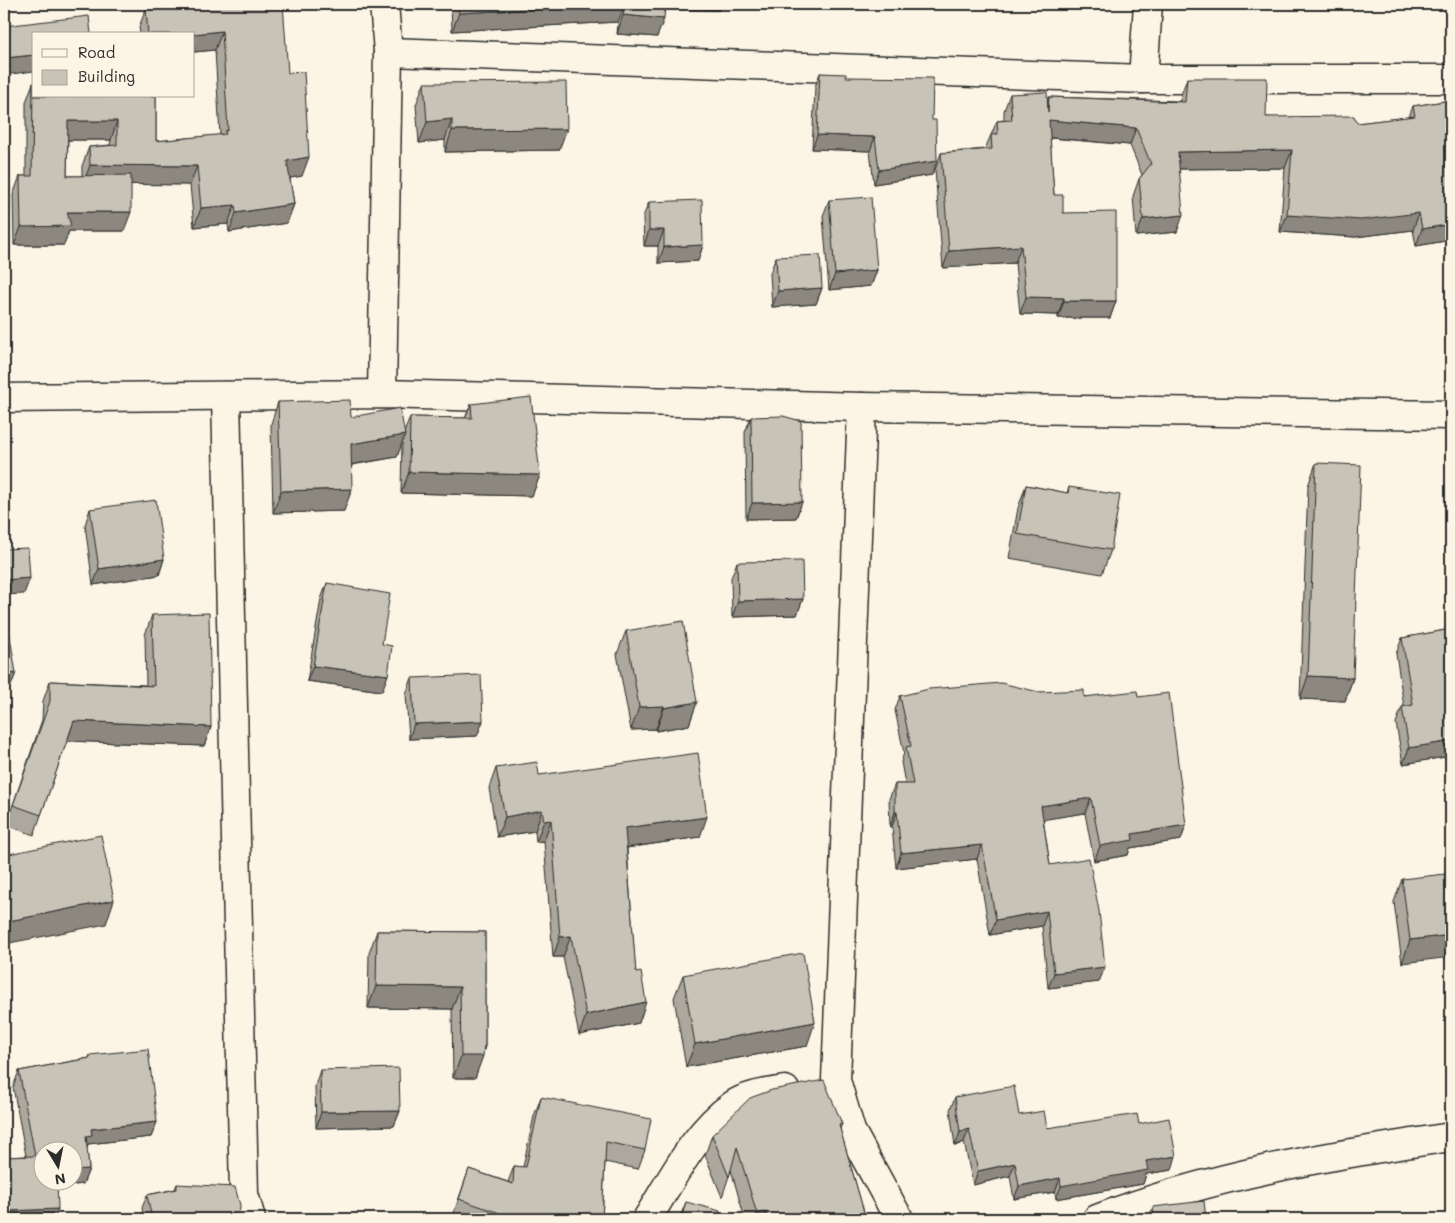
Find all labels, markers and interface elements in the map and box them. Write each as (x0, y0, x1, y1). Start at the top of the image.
legend (32, 32, 195, 98)
text: Road (78, 42, 115, 62)
text: Building (78, 66, 135, 86)
north arrow (32, 1140, 82, 1190)
text: N (53, 1169, 67, 1190)

